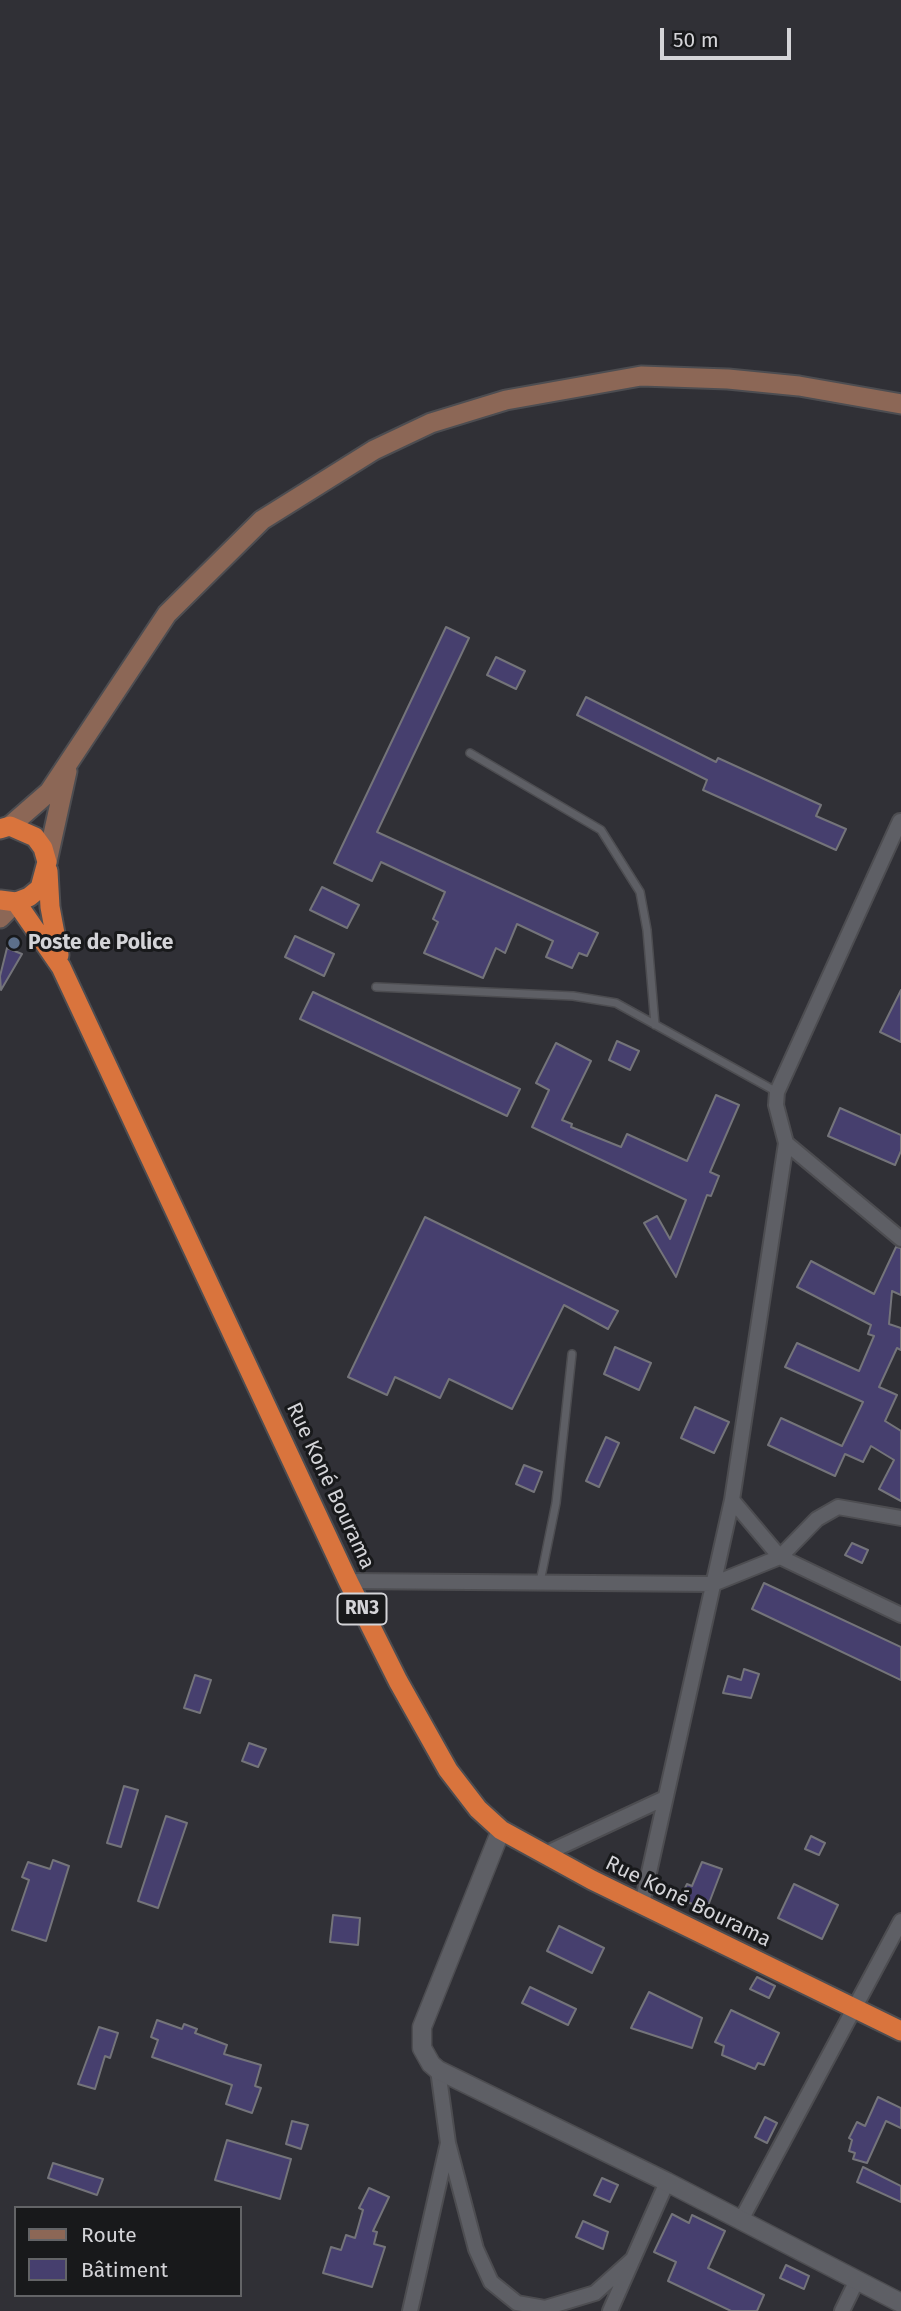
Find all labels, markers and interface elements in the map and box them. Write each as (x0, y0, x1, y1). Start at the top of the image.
scale bar (663, 14, 794, 58)
text: 50 m (673, 27, 719, 53)
place label: Poste de Police (28, 930, 173, 956)
marker: Poste de Police (6, 935, 22, 951)
street label: Rue Koné Bourama (280, 1399, 380, 1573)
road number: RN3 (338, 1594, 386, 1624)
street label: Rue Koné Bourama (601, 1851, 775, 1953)
legend (14, 2206, 242, 2297)
text: Route (81, 2222, 137, 2248)
text: Bâtiment (81, 2257, 168, 2283)

